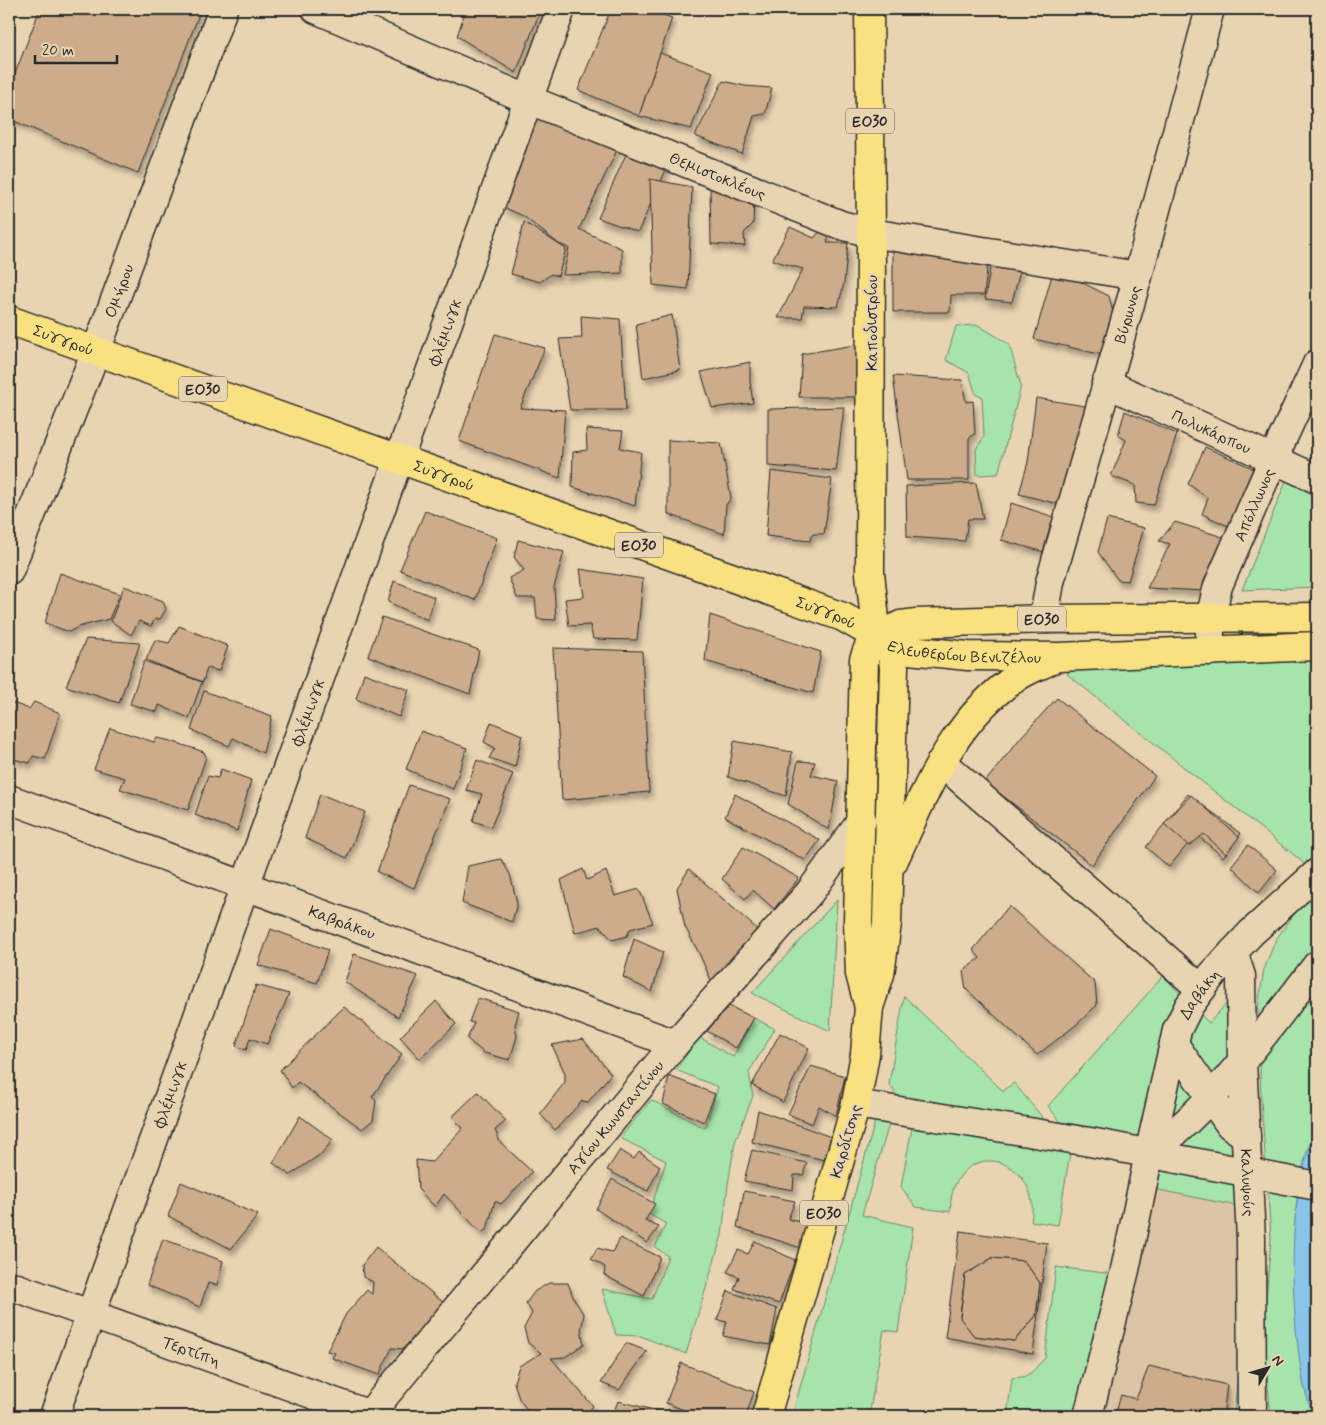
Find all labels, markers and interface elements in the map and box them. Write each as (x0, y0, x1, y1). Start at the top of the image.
scale bar (35, 32, 118, 64)
text: 20 m (42, 41, 74, 61)
road number: ΕΟ30 (846, 108, 894, 134)
street label: Θεμιστοκλέους (666, 148, 769, 206)
street label: Ομήρου (100, 261, 139, 321)
street label: Καποδιστρίου (862, 275, 883, 371)
street label: Βύρωνος (1110, 283, 1147, 346)
street label: Φλέμινγκ (424, 296, 468, 370)
street label: Συγγρού (30, 320, 97, 361)
road number: ΕΟ30 (179, 376, 227, 402)
street label: Πολυκάρπου (1168, 405, 1254, 460)
street label: Συγγρού (410, 456, 477, 497)
street label: Απόλλωνος (1230, 465, 1280, 545)
road number: ΕΟ30 (615, 532, 663, 558)
street label: Συγγρού (793, 592, 860, 635)
road number: ΕΟ30 (1018, 606, 1066, 632)
street label: Ελευθερίου Βενιζέλου (883, 636, 1041, 669)
street label: Φλέμινγκ (287, 676, 331, 750)
street label: Καβράκου (305, 901, 378, 945)
street label: Δαβάκη (1175, 964, 1225, 1023)
street label: Αγίου Κωνσταντίνου (563, 1056, 669, 1179)
street label: Φλέμινγκ (149, 1058, 193, 1132)
street label: Καρδίτσης (826, 1102, 867, 1181)
street label: Καλυψούς (1234, 1148, 1259, 1217)
road number: ΕΟ30 (800, 1200, 848, 1226)
street label: Τερτίπη (159, 1332, 223, 1372)
north arrow (1244, 1342, 1294, 1392)
text: N (1267, 1351, 1287, 1370)

